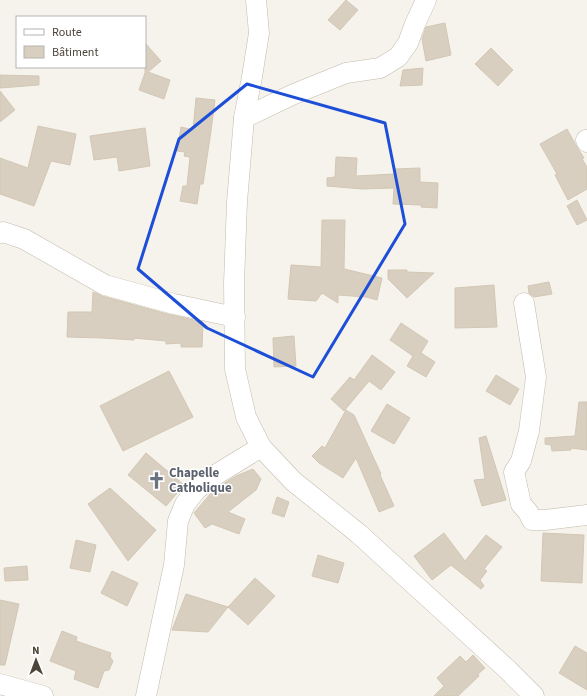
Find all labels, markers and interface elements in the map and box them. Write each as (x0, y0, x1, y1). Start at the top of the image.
legend (16, 16, 146, 68)
text: Route (52, 24, 82, 41)
text: Bâtiment (52, 44, 98, 61)
place label: Chapelle Catholique (169, 464, 232, 497)
church icon: Chapelle Catholique (146, 470, 166, 490)
north arrow (16, 640, 56, 680)
text: N (32, 643, 40, 658)

